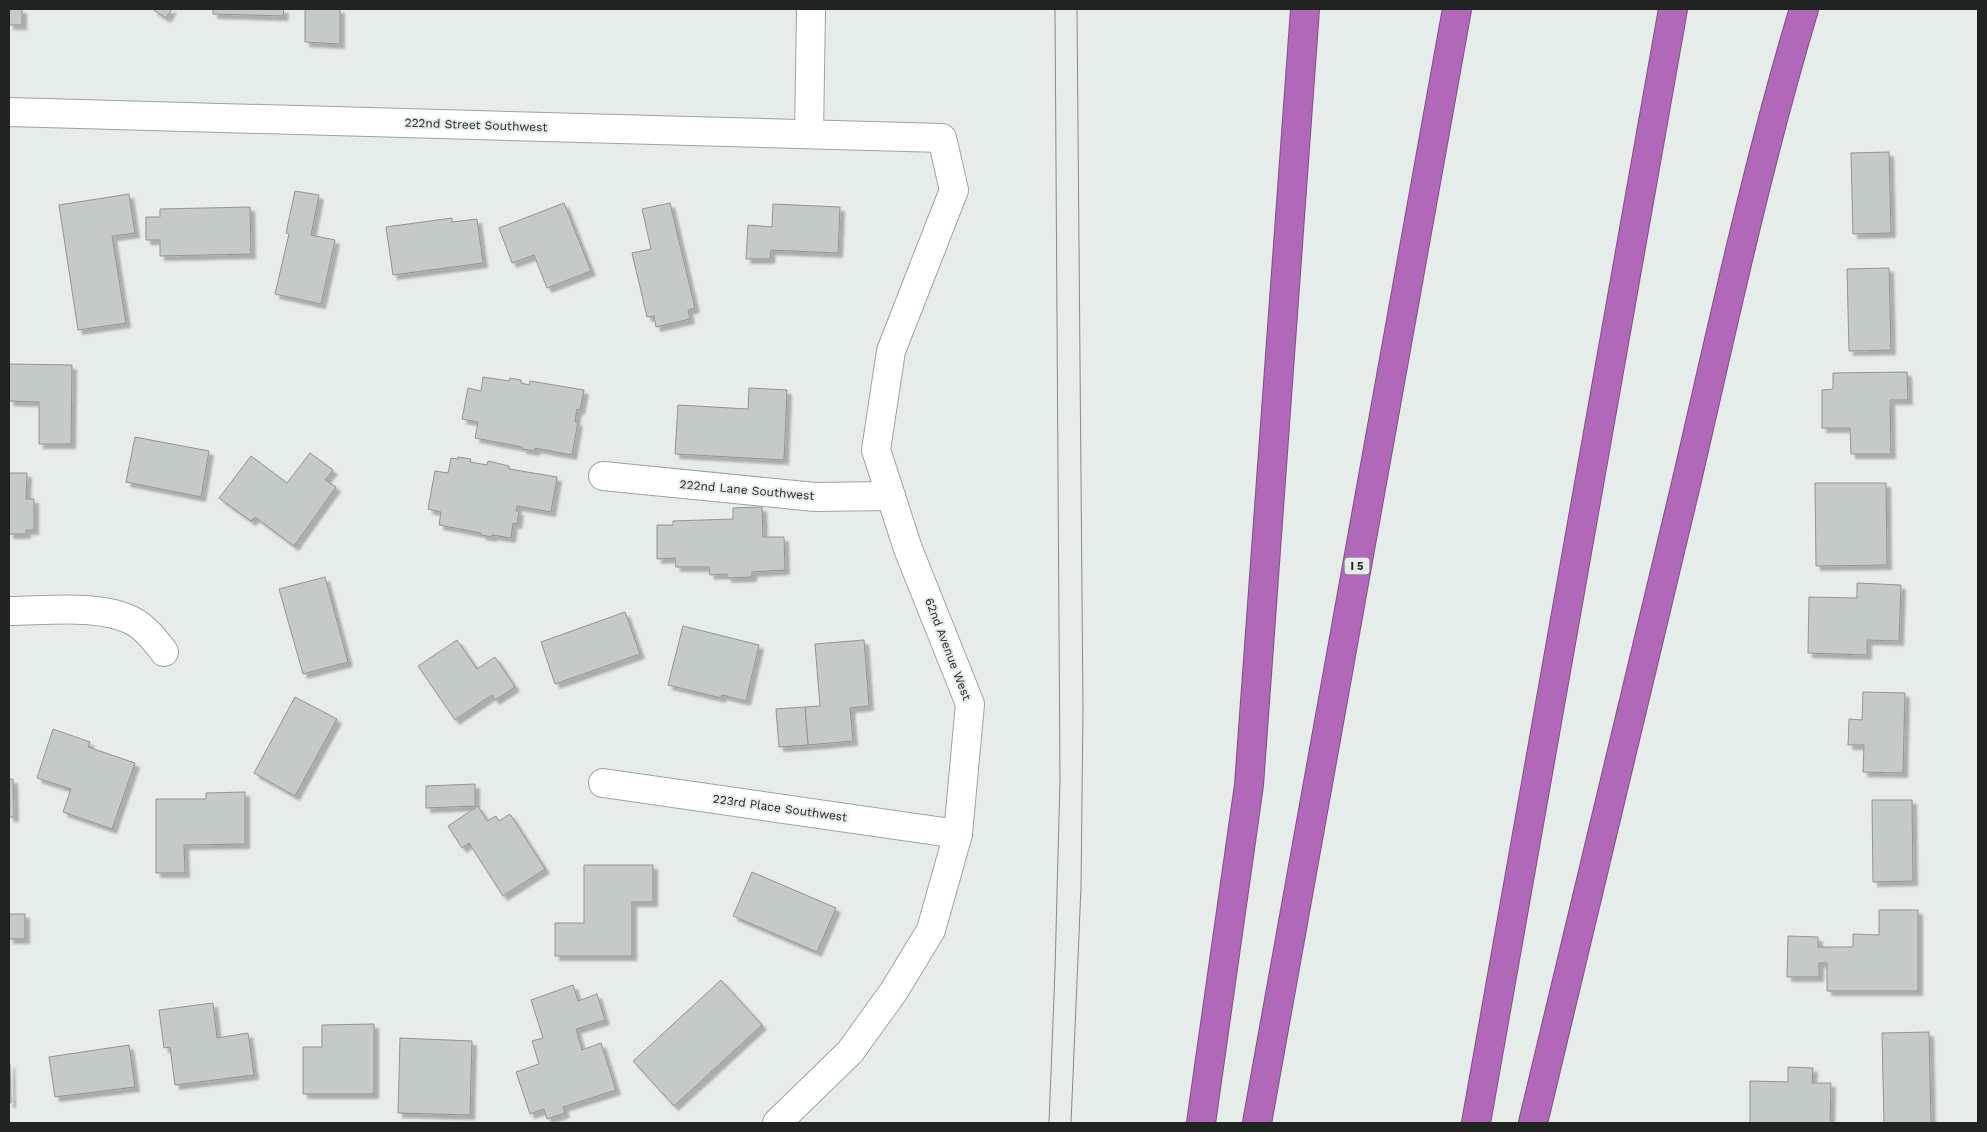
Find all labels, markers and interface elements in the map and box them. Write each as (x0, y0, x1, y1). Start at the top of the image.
street label: 222nd Street Southwest (404, 116, 548, 134)
street label: 222nd Lane Southwest (679, 477, 815, 503)
road number: I 5 (1344, 558, 1370, 574)
street label: 62nd Avenue West (922, 596, 974, 702)
street label: 223rd Place Southwest (712, 792, 848, 824)

